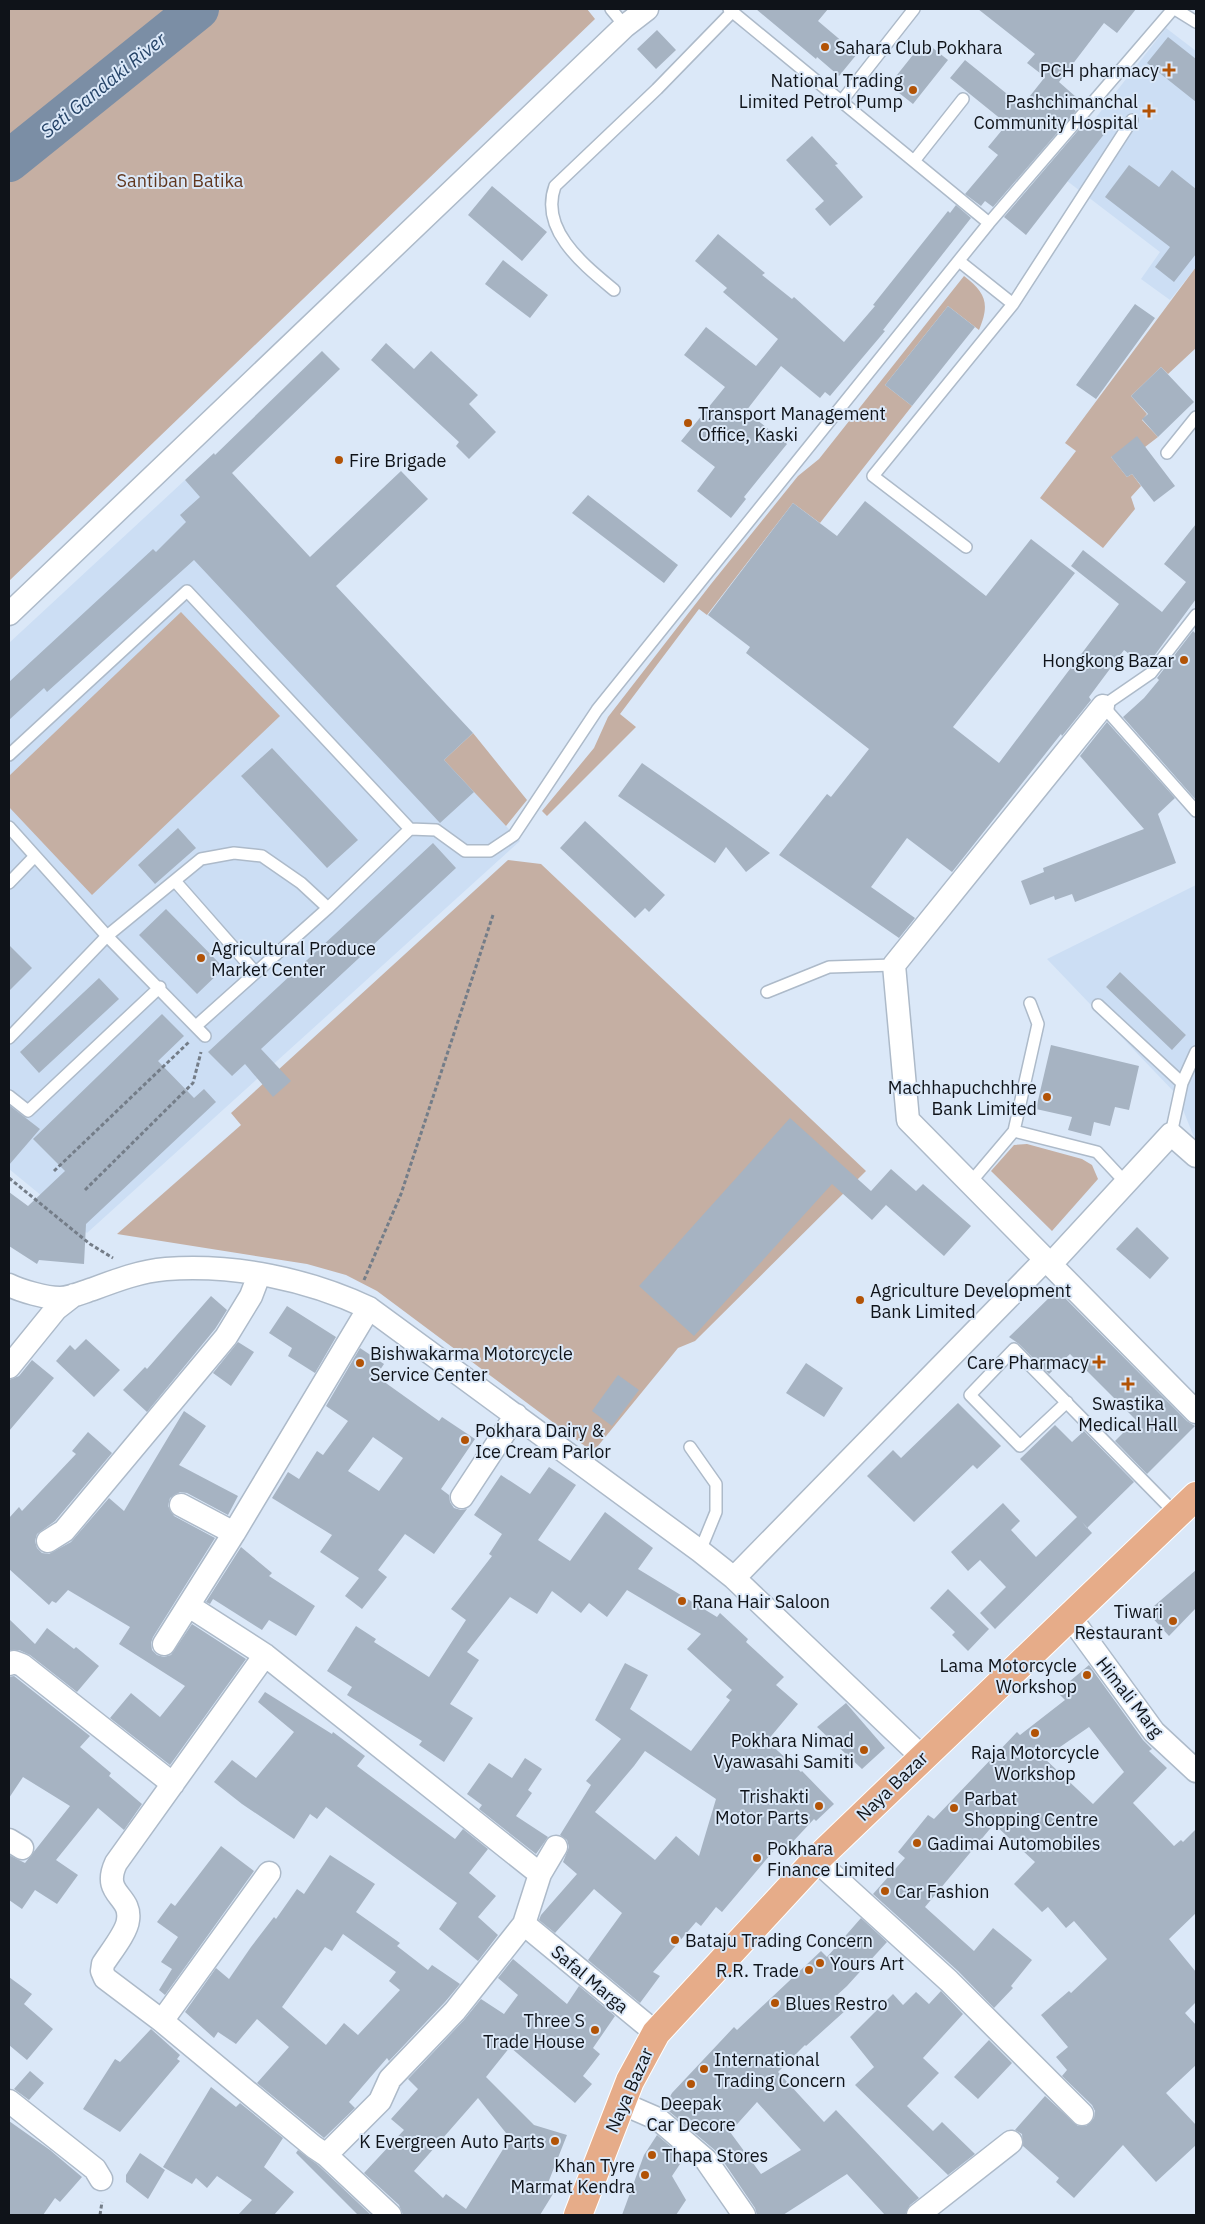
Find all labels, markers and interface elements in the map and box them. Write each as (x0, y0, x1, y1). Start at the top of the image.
water label: Seti Gandaki River (35, 26, 172, 143)
place label: Sahara Club Pokhara (835, 36, 1003, 59)
marker: Sahara Club Pokhara (819, 41, 831, 53)
place label: PCH pharmacy (1040, 59, 1159, 82)
marker: PCH pharmacy (1163, 64, 1175, 76)
place label: National Trading Limited Petrol Pump (739, 69, 903, 113)
marker: National Trading Limited Petrol Pump (907, 84, 919, 96)
place label: Pashchimanchal Community Hospital (973, 90, 1138, 134)
marker: Pashchimanchal Community Hospital (1142, 104, 1156, 118)
park label: Santiban Batika (117, 169, 244, 192)
place label: Transport Management Office, Kaski (698, 402, 886, 446)
marker: Transport Management Office, Kaski (682, 417, 694, 429)
place label: Fire Brigade (349, 449, 447, 472)
marker: Fire Brigade (333, 454, 345, 466)
place label: Hongkong Bazar (1042, 649, 1174, 672)
marker: Hongkong Bazar (1178, 654, 1190, 666)
place label: Agricultural Produce Market Center (211, 937, 376, 981)
marker: Agricultural Produce Market Center (195, 952, 207, 964)
place label: Machhapuchchhre Bank Limited (888, 1076, 1037, 1120)
marker: Machhapuchchhre Bank Limited (1041, 1091, 1053, 1103)
place label: Agriculture Development Bank Limited (870, 1279, 1071, 1323)
marker: Agriculture Development Bank Limited (854, 1294, 866, 1306)
place label: Bishwakarma Motorcycle Service Center (370, 1342, 573, 1386)
place label: Care Pharmacy (967, 1351, 1089, 1374)
marker: Care Pharmacy (1093, 1356, 1105, 1368)
marker: Bishwakarma Motorcycle Service Center (354, 1357, 366, 1369)
marker: Swastika Medical Hall (1122, 1378, 1134, 1390)
place label: Swastika Medical Hall (1078, 1392, 1178, 1436)
place label: Pokhara Dairy & Ice Cream Parlor (475, 1419, 611, 1463)
marker: Pokhara Dairy & Ice Cream Parlor (459, 1434, 471, 1446)
place label: Rana Hair Saloon (692, 1590, 830, 1613)
marker: Rana Hair Saloon (676, 1595, 688, 1607)
place label: Tiwari Restaurant (1074, 1600, 1163, 1644)
marker: Tiwari Restaurant (1167, 1615, 1179, 1627)
street label: Himali Marg (1091, 1652, 1169, 1742)
place label: Lama Motorcycle Workshop (939, 1654, 1077, 1698)
marker: Lama Motorcycle Workshop (1081, 1669, 1093, 1681)
marker: Raja Motorcycle Workshop (1029, 1727, 1041, 1739)
place label: Pokhara Nimad Vyawasahi Samiti (713, 1729, 854, 1773)
place label: Raja Motorcycle Workshop (971, 1741, 1099, 1785)
marker: Pokhara Nimad Vyawasahi Samiti (858, 1744, 870, 1756)
street label: Naya Bazar (851, 1746, 933, 1826)
place label: Trishakti Motor Parts (715, 1785, 809, 1829)
place label: Parbat Shopping Centre (964, 1787, 1098, 1831)
marker: Trishakti Motor Parts (813, 1800, 825, 1812)
marker: Parbat Shopping Centre (948, 1802, 960, 1814)
place label: Gadimai Automobiles (927, 1832, 1101, 1855)
place label: Pokhara Finance Limited (767, 1837, 895, 1881)
marker: Gadimai Automobiles (911, 1837, 923, 1849)
marker: Pokhara Finance Limited (751, 1852, 763, 1864)
place label: Car Fashion (895, 1880, 989, 1903)
marker: Car Fashion (879, 1885, 891, 1897)
place label: Bataju Trading Concern (685, 1929, 873, 1952)
marker: Bataju Trading Concern (669, 1934, 681, 1946)
street label: Safal Marga (547, 1940, 634, 2018)
place label: Yours Art (830, 1952, 904, 1975)
marker: Yours Art (814, 1957, 826, 1969)
place label: R.R. Trade (716, 1959, 799, 1982)
marker: R.R. Trade (803, 1964, 815, 1976)
place label: Blues Restro (785, 1992, 887, 2015)
marker: Blues Restro (769, 1997, 781, 2009)
place label: Three S Trade House (483, 2009, 585, 2053)
marker: Three S Trade House (589, 2024, 601, 2036)
street label: Naya Bazar (600, 2044, 658, 2136)
place label: International Trading Concern (714, 2048, 846, 2092)
marker: International Trading Concern (698, 2063, 710, 2075)
marker: Deepak Car Decore (685, 2078, 697, 2090)
place label: Deepak Car Decore (646, 2092, 736, 2136)
place label: K Evergreen Auto Parts (359, 2130, 545, 2153)
marker: K Evergreen Auto Parts (549, 2135, 561, 2147)
place label: Thapa Stores (662, 2144, 768, 2167)
marker: Thapa Stores (646, 2149, 658, 2161)
place label: Khan Tyre Marmat Kendra (511, 2154, 635, 2198)
marker: Khan Tyre Marmat Kendra (639, 2169, 651, 2181)

